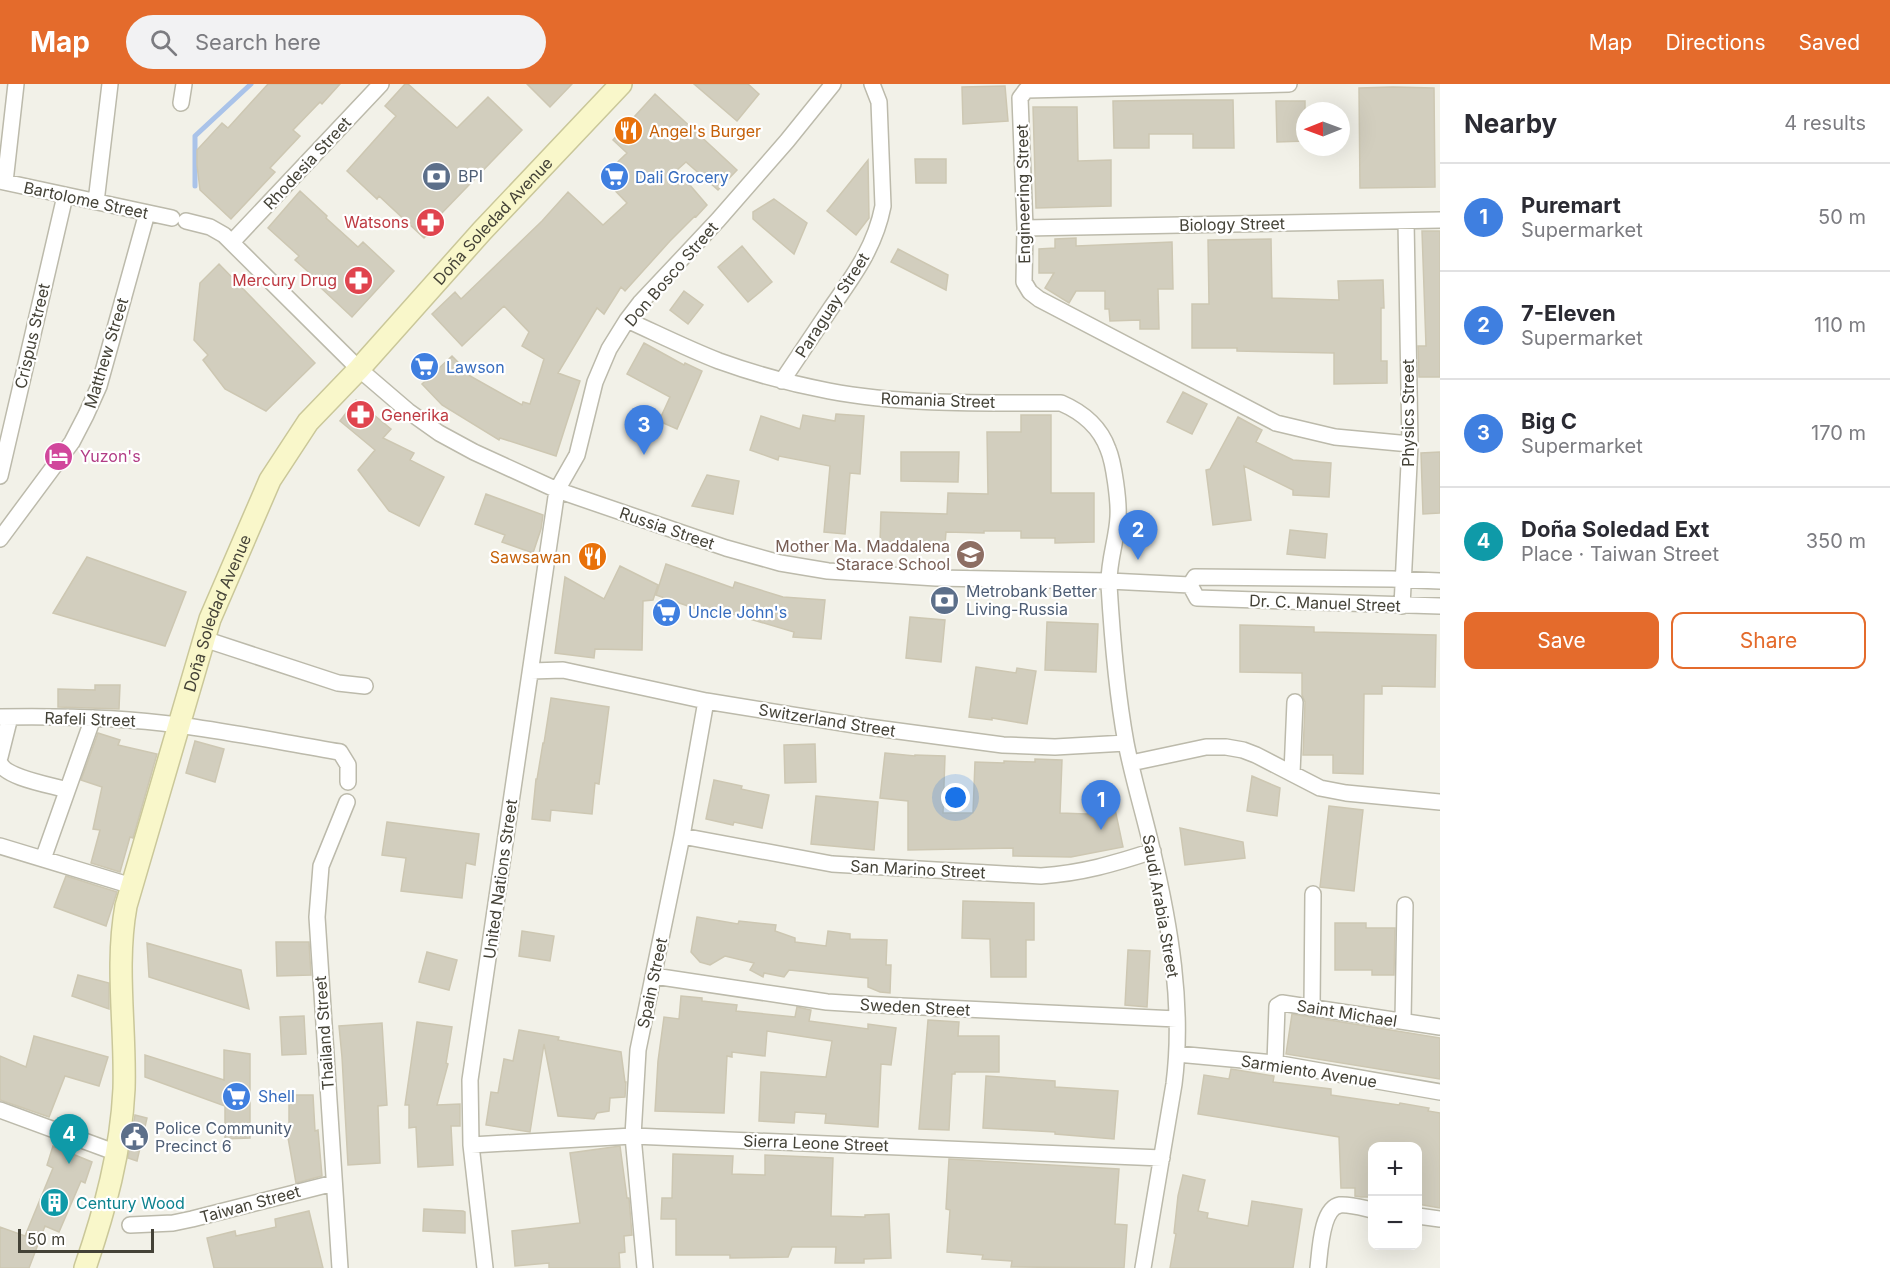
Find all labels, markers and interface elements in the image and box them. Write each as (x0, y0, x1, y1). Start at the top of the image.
search box (126, 15, 546, 69)
text: Map (30, 25, 90, 59)
icon: search (147, 26, 180, 59)
text: Search here (195, 29, 321, 55)
text: Map (1589, 30, 1632, 55)
text: Directions (1665, 30, 1766, 55)
text: Saved (1799, 30, 1860, 55)
north arrow (1296, 102, 1350, 156)
text: Nearby (1464, 108, 1557, 139)
text: 4 results (1784, 111, 1866, 135)
street label: Rhodesia Street (259, 113, 355, 213)
restaurant icon: Angel's Burger (612, 115, 644, 147)
place label: Angel's Burger (649, 121, 761, 141)
street label: Engineering Street (1012, 124, 1034, 264)
street label: Doña Soledad Avenue (429, 153, 557, 289)
bank icon: BPI (421, 160, 453, 192)
supermarket icon: Dali Grocery (598, 161, 630, 193)
place label: BPI (458, 166, 483, 186)
place label: Dali Grocery (635, 167, 729, 187)
street label: Bartolome Street (22, 177, 150, 223)
text: Puremart (1521, 192, 1621, 218)
text: 1 (1479, 205, 1488, 229)
text: 50 m (1818, 205, 1866, 229)
pharmacy icon: Watsons (414, 206, 446, 238)
place label: Watsons (344, 212, 409, 232)
street label: Biology Street (1179, 213, 1285, 235)
street label: Don Bosco Street (620, 218, 722, 330)
text: Supermarket (1521, 218, 1643, 242)
street label: Paraguay Street (791, 249, 873, 361)
pharmacy icon: Mercury Drug (342, 264, 374, 296)
place label: Mercury Drug (232, 270, 337, 290)
street label: Crispus Street (10, 281, 54, 391)
street label: Matthew Street (80, 295, 132, 411)
text: 7-Eleven (1521, 300, 1616, 326)
text: 2 (1477, 313, 1490, 337)
text: 110 m (1814, 313, 1866, 337)
text: Supermarket (1521, 326, 1643, 350)
supermarket icon: Lawson (409, 351, 441, 383)
place label: Lawson (446, 357, 505, 377)
street label: Physics Street (1398, 359, 1418, 467)
street label: Romania Street (880, 388, 996, 412)
pharmacy icon: Generika (344, 399, 376, 431)
place label: Generika (381, 405, 449, 425)
pin: 3 (624, 406, 664, 455)
text: Big C (1521, 408, 1577, 434)
text: 3 (1477, 421, 1490, 445)
text: 170 m (1811, 421, 1866, 445)
text: Supermarket (1521, 434, 1643, 458)
hotel icon: Yuzon's (43, 440, 75, 472)
place label: Yuzon's (80, 446, 141, 466)
street label: Russia Street (617, 502, 717, 554)
pin: 2 (1118, 510, 1158, 560)
text: Doña Soledad Ext (1521, 516, 1709, 542)
text: 4 (1477, 529, 1490, 553)
text: 350 m (1806, 529, 1866, 553)
street label: Doña Soledad Avenue (179, 531, 255, 694)
place label: Mother Ma. Maddalena Starace School (775, 536, 950, 574)
school or university icon: Mother Ma. Maddalena Starace School (955, 539, 987, 571)
restaurant icon: Sawsawan (576, 541, 608, 573)
text: Place · Taiwan Street (1521, 542, 1719, 566)
place label: Sawsawan (490, 547, 571, 567)
place label: Metrobank Better Living-Russia (966, 581, 1097, 619)
bank icon: Metrobank Better Living-Russia (929, 584, 961, 616)
street label: Dr. C. Manuel Street (1249, 590, 1401, 616)
supermarket icon: Uncle John's (651, 596, 683, 628)
place label: Uncle John's (688, 602, 787, 622)
button: Save (1464, 612, 1659, 669)
button: Share (1671, 612, 1866, 669)
street label: Switzerland Street (757, 699, 897, 741)
street label: Rafeli Street (44, 707, 136, 731)
pin: 1 (1082, 780, 1120, 830)
your location (941, 783, 970, 812)
street label: United Nations Street (479, 798, 521, 960)
street label: Saudi Arabia Street (1139, 833, 1183, 979)
street label: San Marino Street (850, 855, 986, 883)
street label: Spain Street (633, 936, 671, 1030)
street label: Thailand Street (310, 975, 338, 1091)
street label: Sweden Street (859, 994, 971, 1020)
street label: Saint Michael (1295, 995, 1399, 1031)
street label: Sarmiento Avenue (1239, 1050, 1379, 1092)
supermarket icon: Shell (221, 1080, 253, 1112)
place label: Shell (258, 1086, 295, 1106)
pin: 4 (50, 1114, 88, 1164)
place label: Police Community Precinct 6 (155, 1118, 292, 1156)
public building icon: Police Community Precinct 6 (118, 1121, 150, 1153)
street label: Sierra Leone Street (743, 1130, 889, 1156)
map controls (1368, 1142, 1422, 1250)
button: + (1368, 1142, 1422, 1196)
street label: Taiwan Street (198, 1181, 302, 1227)
building icon: Century Wood (39, 1187, 71, 1219)
place label: Century Wood (76, 1193, 185, 1213)
button: − (1368, 1196, 1422, 1250)
scale bar (18, 1226, 154, 1254)
text: 50 m (27, 1229, 65, 1249)

